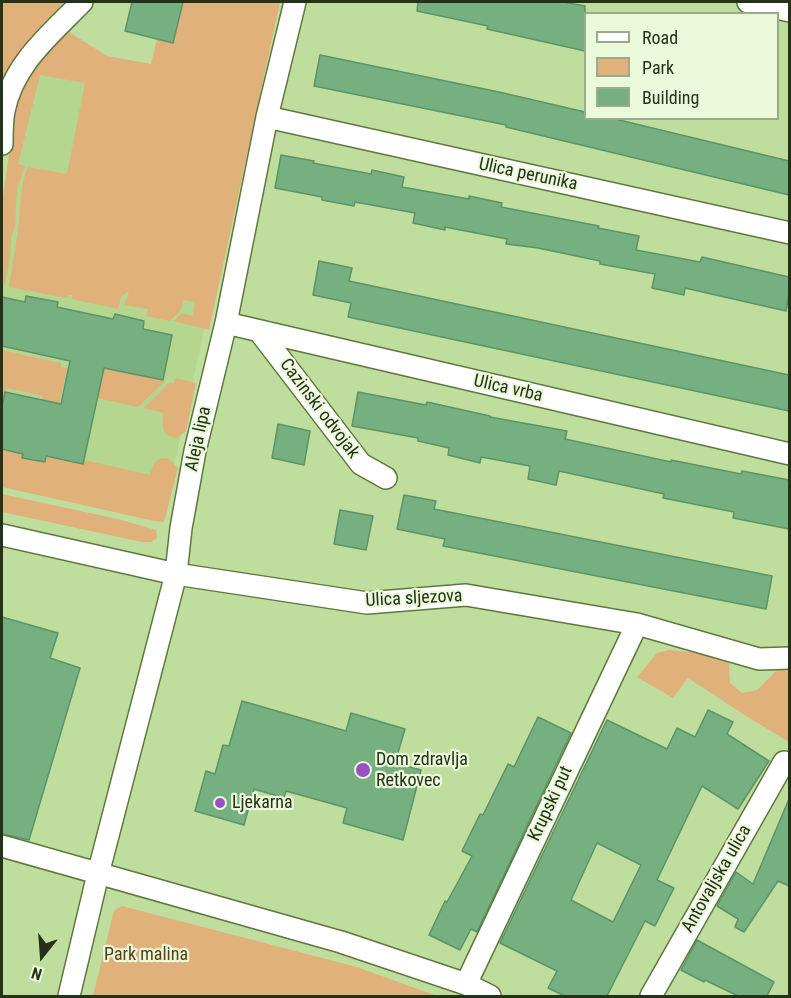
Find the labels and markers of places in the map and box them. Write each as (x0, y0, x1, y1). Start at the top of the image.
place label: Dom zdravlja Retkovec (376, 749, 468, 792)
marker: Dom zdravlja Retkovec (354, 761, 372, 779)
place label: Ljekarna (232, 792, 293, 814)
marker: Ljekarna (213, 796, 227, 810)

